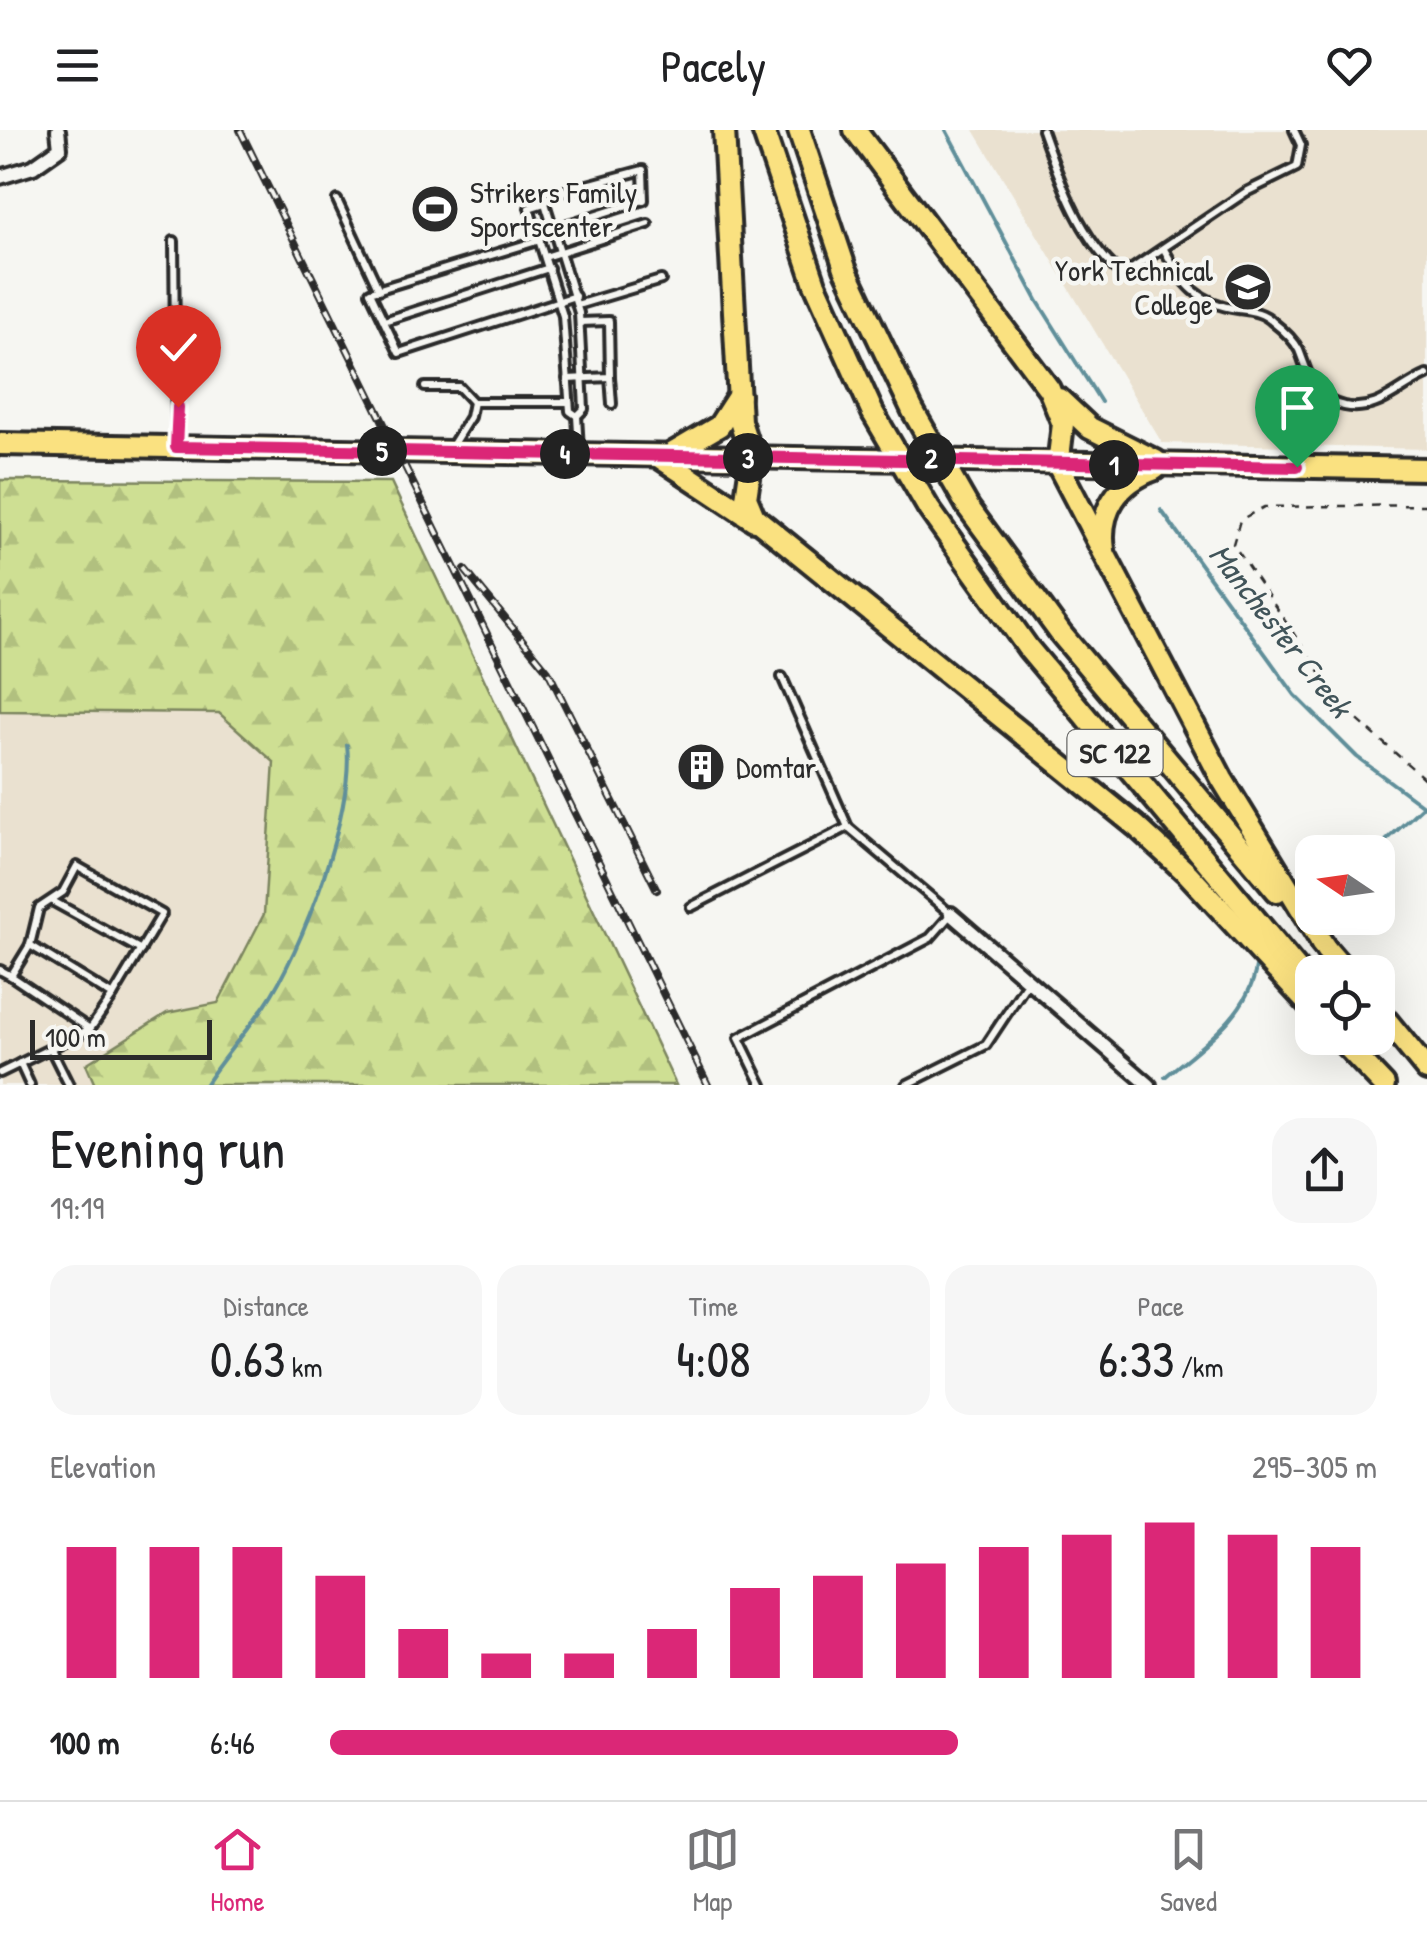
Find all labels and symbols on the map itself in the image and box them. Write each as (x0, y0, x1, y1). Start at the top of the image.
place label: Strikers Family Sportscenter (470, 172, 638, 246)
sports icon: Strikers Family Sportscenter (409, 183, 461, 235)
place label: York Technical College (1055, 250, 1213, 324)
school or university icon: York Technical College (1222, 261, 1274, 313)
pin (136, 305, 221, 408)
pin (1255, 365, 1340, 468)
pin: 5 (357, 426, 407, 476)
pin: 4 (540, 429, 590, 479)
pin: 3 (723, 433, 773, 483)
pin: 2 (906, 433, 956, 483)
pin: 1 (1089, 440, 1139, 490)
water label: Manchester Creek (1200, 534, 1364, 728)
road number: SC 122 (1068, 730, 1162, 776)
building icon: Domtar (675, 741, 727, 793)
place label: Domtar (736, 747, 817, 787)
north arrow (1295, 835, 1395, 935)
scale bar (30, 1015, 212, 1060)

